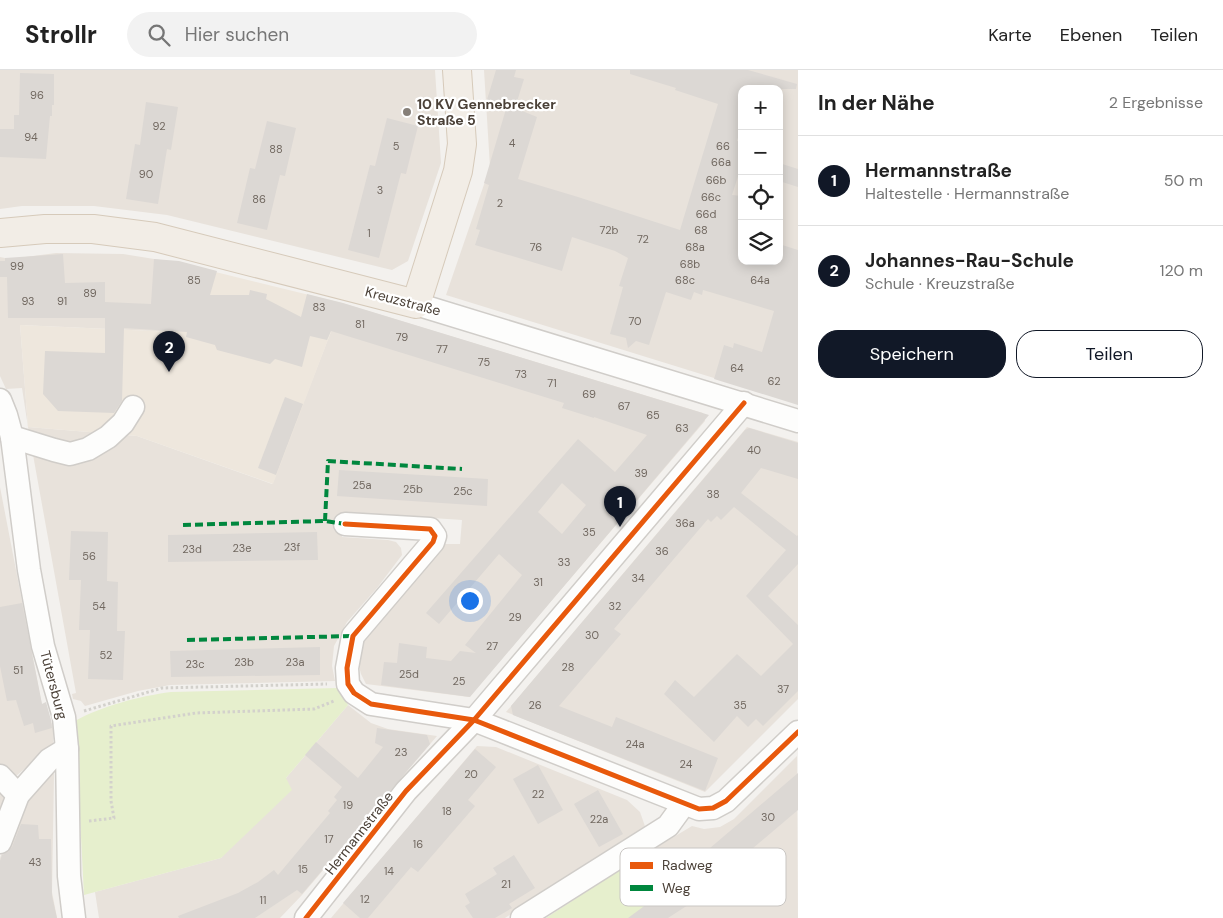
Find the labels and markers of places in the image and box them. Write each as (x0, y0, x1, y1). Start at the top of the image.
place label: 10 KV Gennebrecker Straße 5 (417, 95, 556, 129)
marker: 10 KV Gennebrecker Straße 5 (401, 106, 413, 118)
pin: 2 (153, 331, 185, 372)
pin: 1 (604, 486, 636, 527)

